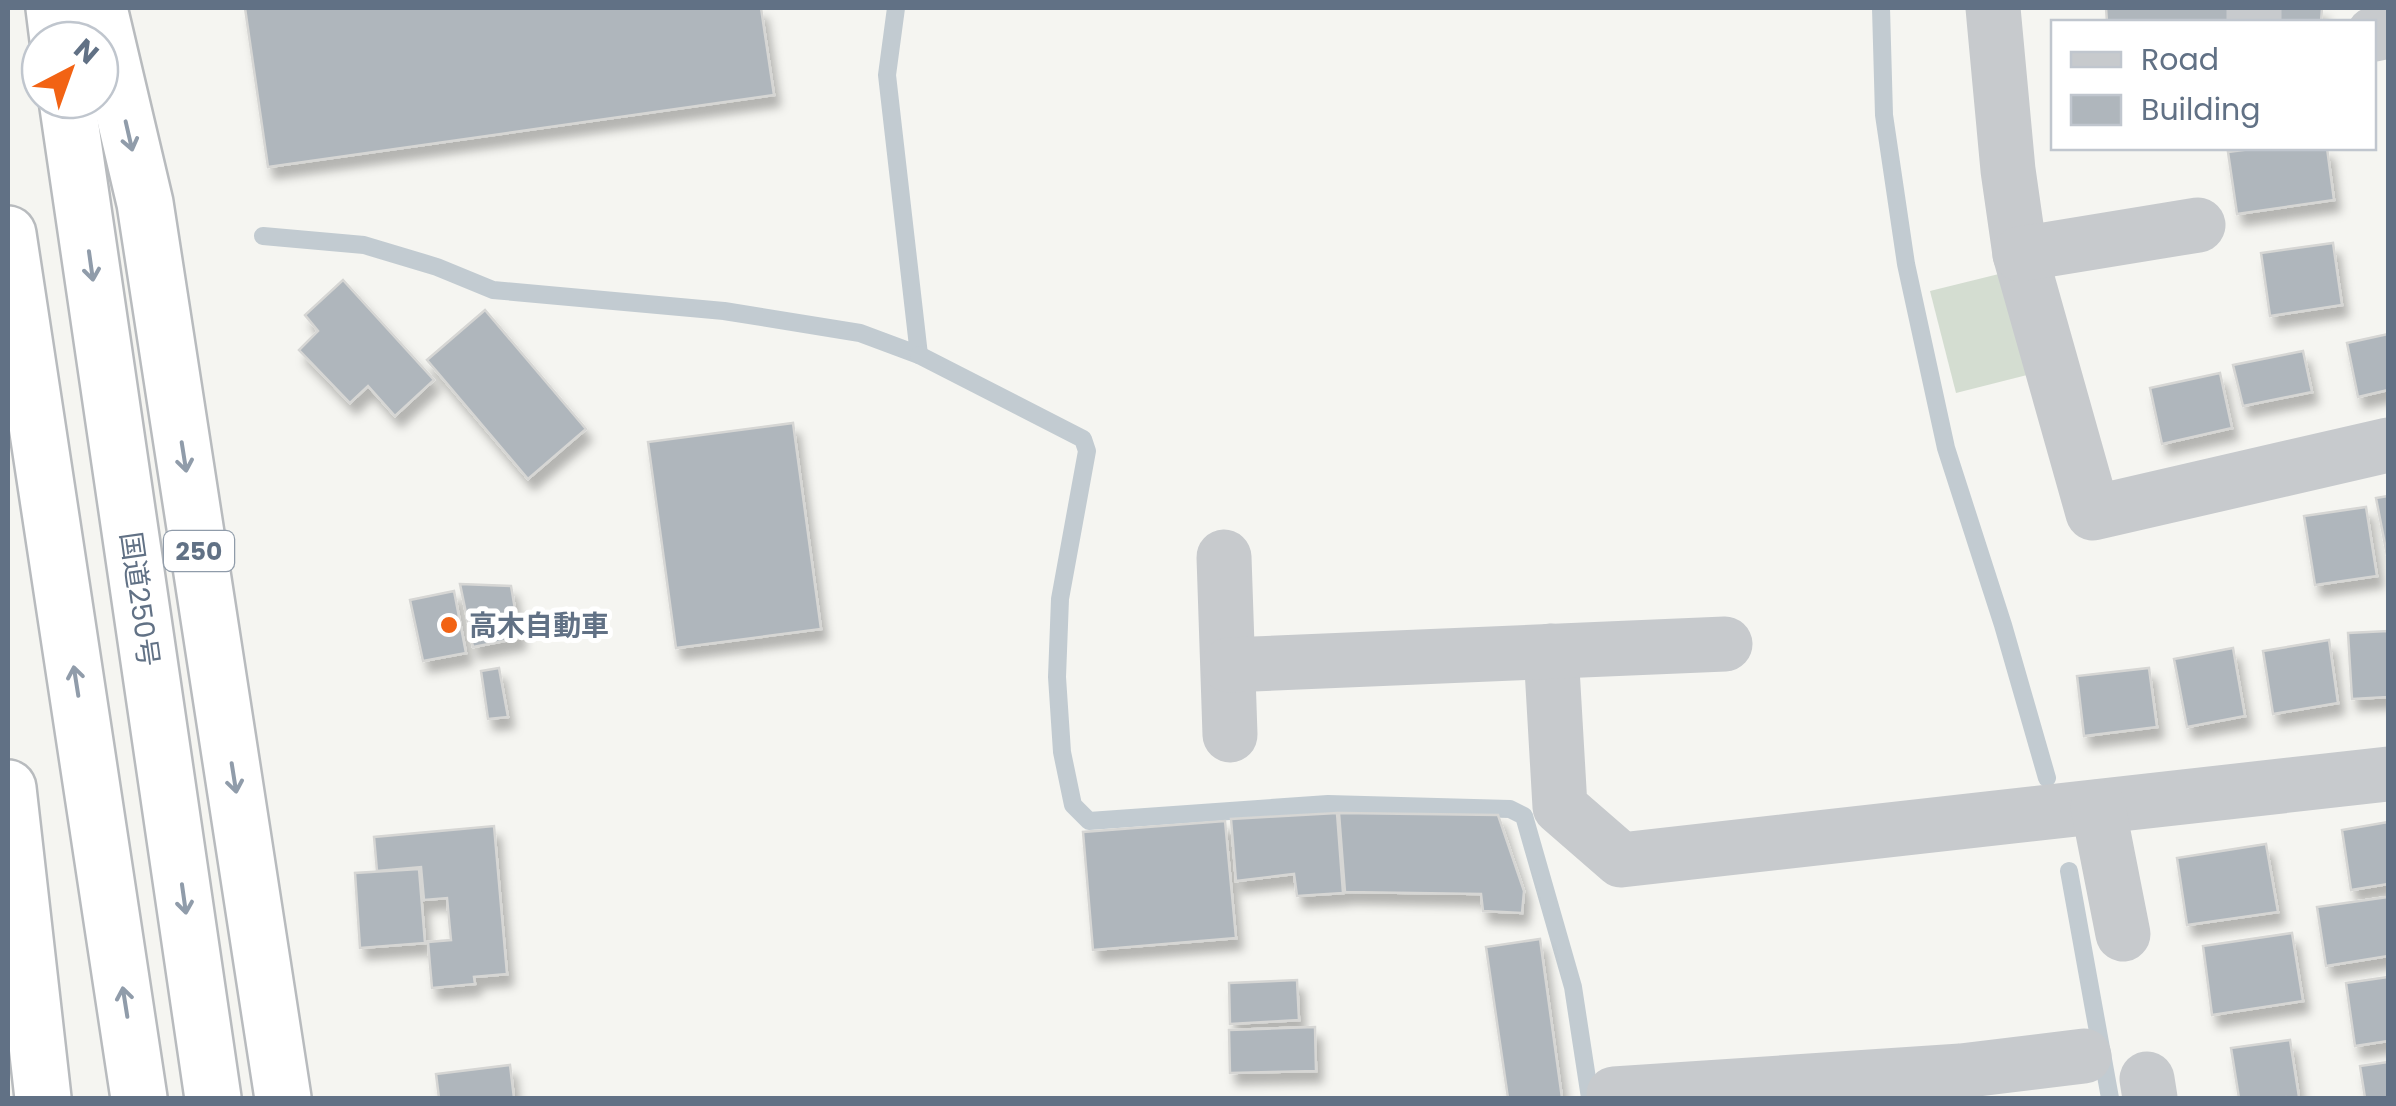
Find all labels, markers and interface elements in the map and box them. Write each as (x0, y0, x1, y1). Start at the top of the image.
north arrow (20, 20, 120, 120)
legend (2051, 20, 2376, 150)
text: N (65, 30, 107, 73)
text: Road (2141, 38, 2219, 81)
text: Building (2141, 88, 2261, 131)
one-way arrow (121, 119, 139, 151)
one-way arrow (83, 249, 101, 281)
one-way arrow (175, 440, 194, 472)
street label: 国道250号 (111, 529, 168, 669)
road number: 250 (164, 531, 234, 571)
place label: 高木自動車 (469, 606, 609, 645)
marker: 高木自動車 (438, 614, 460, 636)
one-way arrow (66, 665, 84, 698)
one-way arrow (225, 761, 243, 793)
one-way arrow (175, 882, 193, 915)
one-way arrow (115, 986, 133, 1019)

